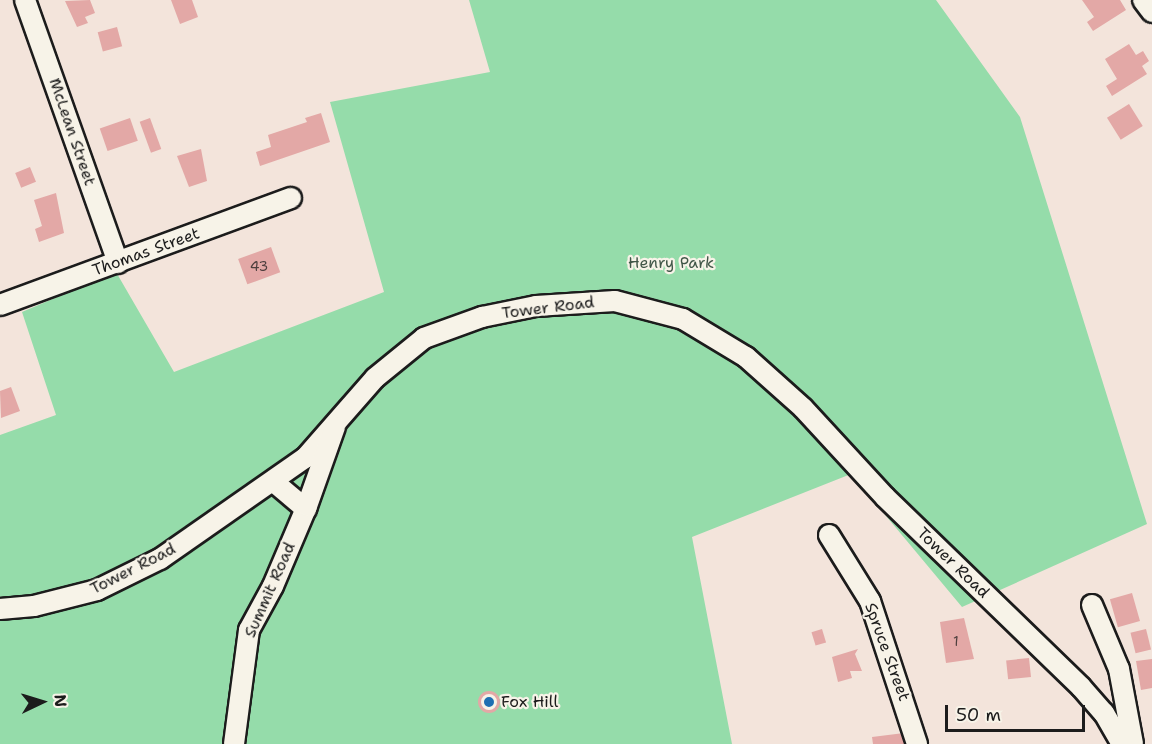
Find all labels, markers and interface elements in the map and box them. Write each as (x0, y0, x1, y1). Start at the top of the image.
street label: McLean Street (45, 76, 99, 188)
street label: Thomas Street (90, 224, 202, 280)
park label: Henry Park (628, 253, 714, 273)
house number: 43 (250, 258, 268, 274)
street label: Tower Road (501, 293, 595, 323)
street label: Tower Road (913, 524, 993, 602)
street label: Tower Road (87, 539, 179, 599)
street label: Summit Road (240, 539, 300, 641)
street label: Spruce Street (860, 600, 914, 704)
house number: 1 (953, 633, 959, 649)
north arrow (12, 672, 72, 732)
place label: Fox Hill (501, 692, 558, 712)
scale bar (948, 693, 1088, 731)
text: N (50, 694, 71, 708)
marker: Fox Hill (482, 695, 496, 709)
text: 50 m (956, 703, 1001, 727)

